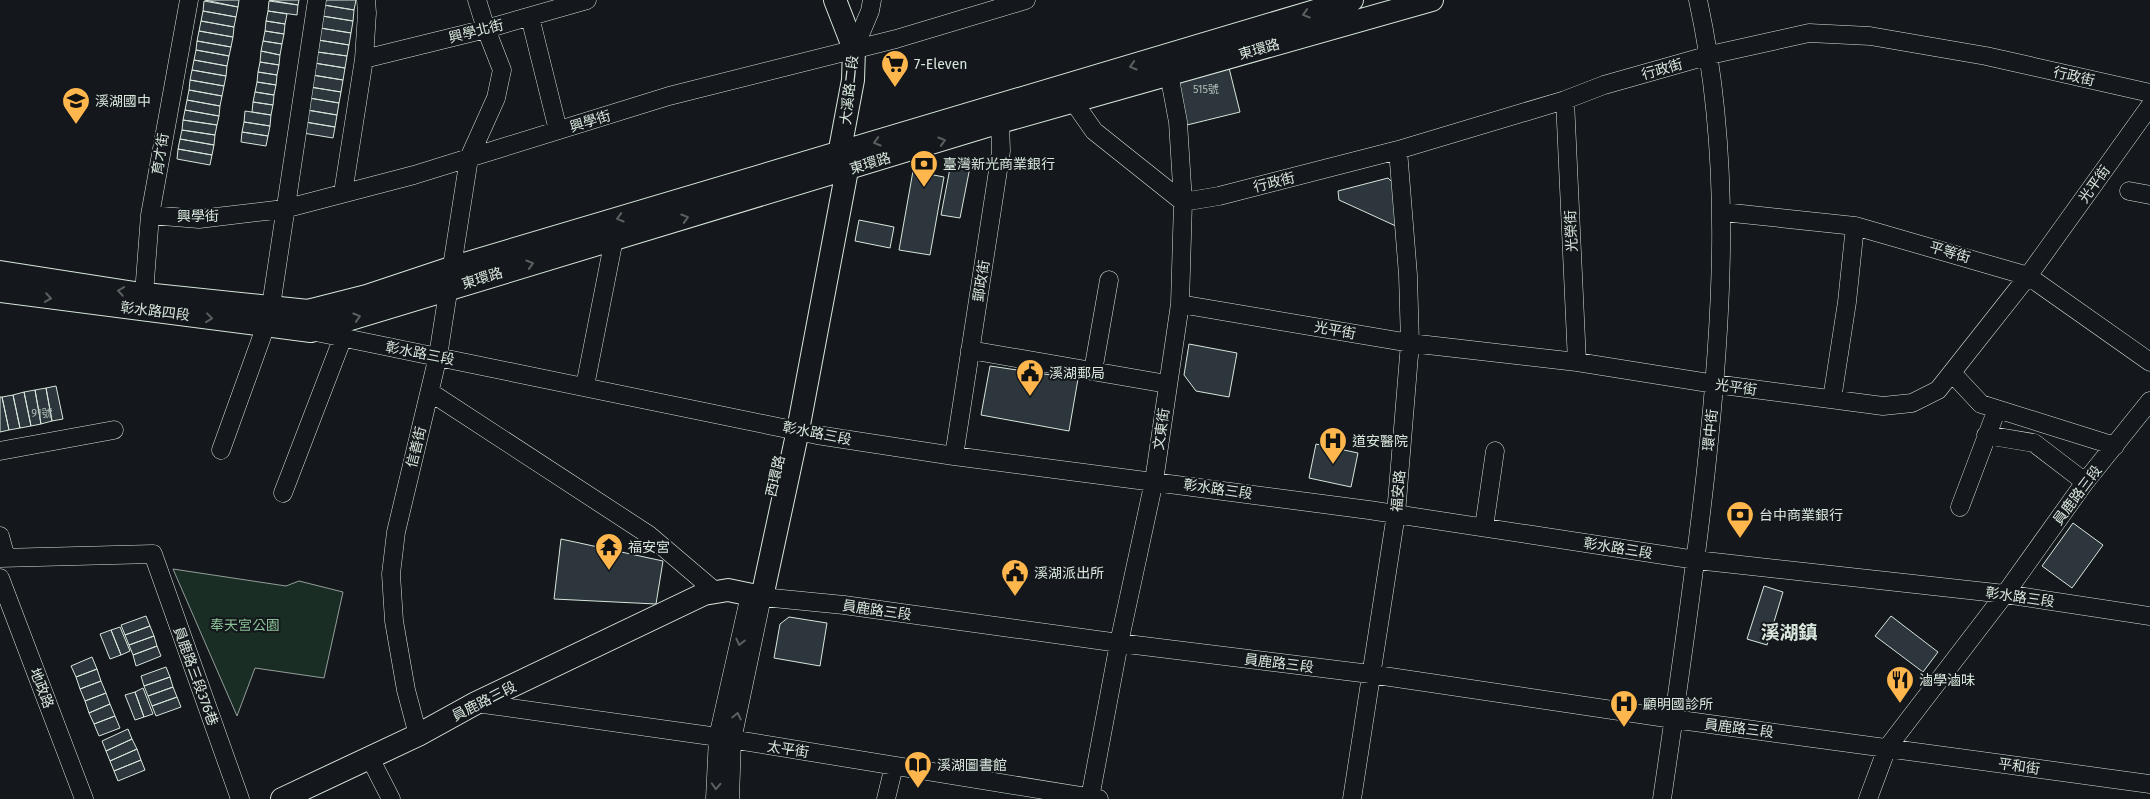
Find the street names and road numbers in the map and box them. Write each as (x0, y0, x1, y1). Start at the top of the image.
street label: 興學北街 (447, 16, 505, 47)
street label: 東環路 (1237, 36, 1282, 63)
street label: 大溪路二段 (837, 54, 862, 126)
street label: 行政街 (1640, 56, 1685, 83)
street label: 行政街 (2052, 63, 2096, 89)
street label: 興學街 (568, 107, 613, 136)
street label: 育才街 (149, 132, 172, 176)
street label: 東環路 (848, 149, 893, 178)
street label: 光平街 (2075, 162, 2114, 206)
street label: 行政街 (1252, 169, 1297, 196)
street label: 興學街 (177, 208, 219, 225)
street label: 光榮街 (1562, 210, 1581, 252)
street label: 平等街 (1927, 239, 1972, 266)
street label: 郵政街 (970, 259, 993, 303)
street label: 東環路 (460, 264, 505, 293)
street label: 彰水路四段 (119, 299, 191, 324)
street label: 光平街 (1313, 318, 1357, 343)
street label: 彰水路三段 (384, 338, 456, 369)
street label: 光平街 (1714, 376, 1758, 399)
street label: 文東街 (1150, 407, 1173, 451)
street label: 環中街 (1700, 408, 1721, 452)
street label: 彰水路三段 (781, 418, 853, 449)
street label: 信善街 (403, 425, 430, 470)
street label: 西環路 (762, 454, 788, 498)
street label: 員鹿路三段 (2050, 462, 2105, 528)
street label: 福安路 (1388, 469, 1409, 513)
street label: 彰水路三段 (1182, 476, 1254, 503)
street label: 彰水路三段 (1582, 535, 1654, 562)
street label: 彰水路三段 (1984, 584, 2056, 611)
street label: 員鹿路三段 (841, 597, 913, 624)
street label: 員鹿路三段376巷 (170, 624, 221, 728)
street label: 員鹿路三段 (1243, 651, 1315, 676)
street label: 地政路 (26, 666, 57, 711)
street label: 員鹿路三段 (449, 678, 519, 725)
street label: 員鹿路三段 (1703, 716, 1775, 741)
street label: 太平街 (766, 738, 810, 761)
street label: 平和街 (1997, 755, 2041, 778)

